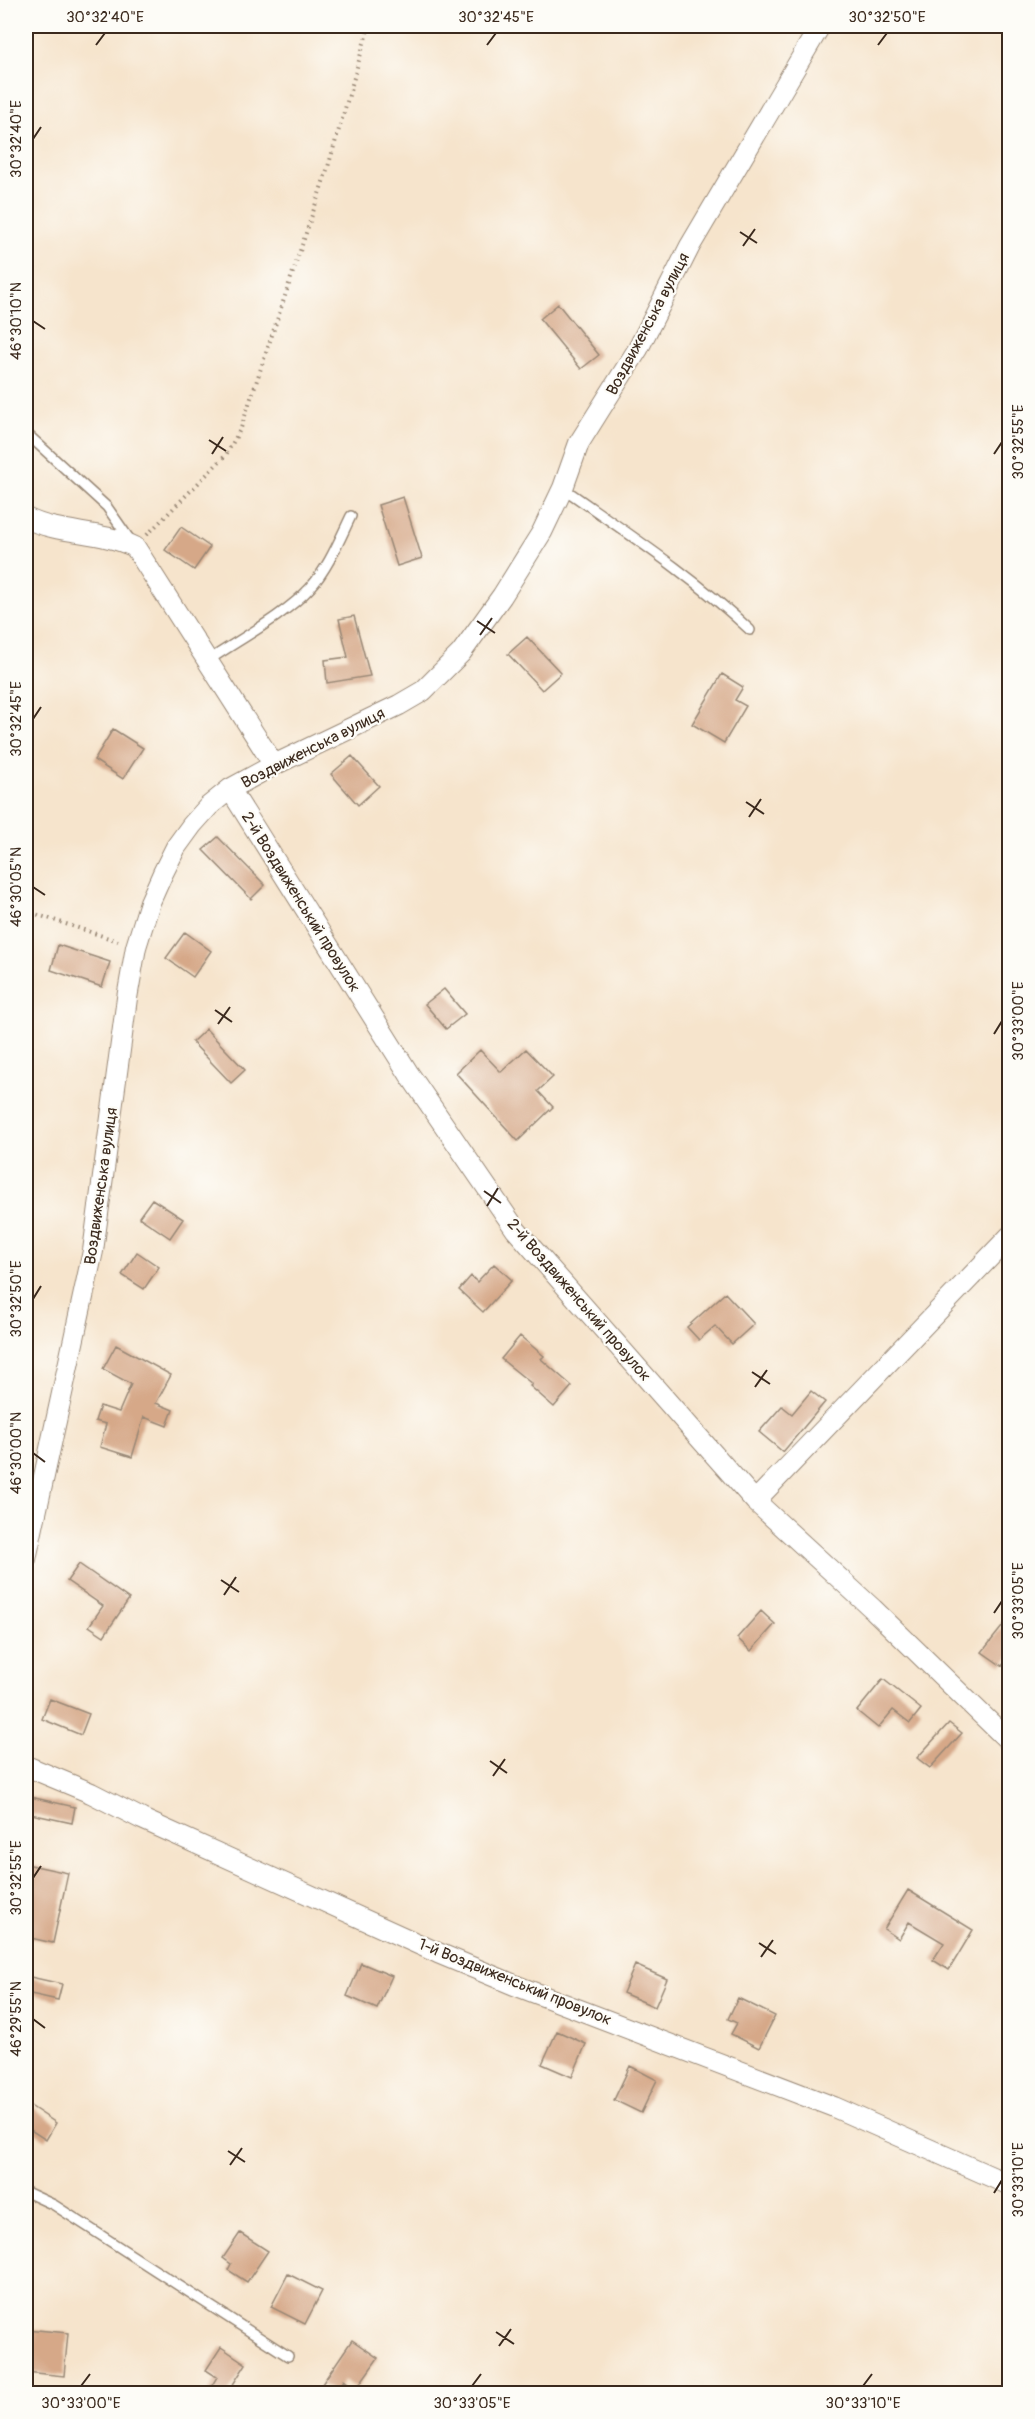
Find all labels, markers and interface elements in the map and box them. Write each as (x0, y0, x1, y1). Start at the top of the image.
text: 30°32'40"E (66, 8, 144, 27)
text: 30°32'45"E (458, 8, 534, 27)
text: 30°32'50"E (848, 8, 926, 27)
text: 30°32'40"E (7, 100, 26, 178)
street label: Воздвиженська вулиця (602, 249, 694, 399)
text: 46°30'10"N (7, 282, 26, 360)
text: 30°32'55"E (1009, 404, 1028, 480)
text: 30°32'45"E (7, 681, 26, 757)
street label: Воздвиженська вулиця (238, 703, 388, 793)
street label: 2-й Воздвиженський провулок (237, 808, 365, 996)
text: 46°30'05"N (7, 847, 26, 927)
text: 30°33'00"E (1009, 981, 1028, 1061)
street label: Воздвиженська вулиця (80, 1106, 122, 1266)
street label: 2-й Воздвиженський провулок (503, 1214, 655, 1386)
text: 30°32'50"E (7, 1260, 26, 1338)
text: 46°30'00"N (7, 1412, 26, 1494)
text: 30°33'05"E (1009, 1562, 1028, 1640)
text: 30°32'55"E (7, 1840, 26, 1916)
street label: 1-й Воздвиженський провулок (415, 1934, 615, 2030)
text: 46°29'55"N (7, 1981, 26, 2057)
text: 30°33'10"E (1009, 2142, 1028, 2217)
text: 30°33'00"E (41, 2394, 121, 2413)
text: 30°33'05"E (433, 2394, 511, 2413)
text: 30°33'10"E (826, 2394, 901, 2413)

